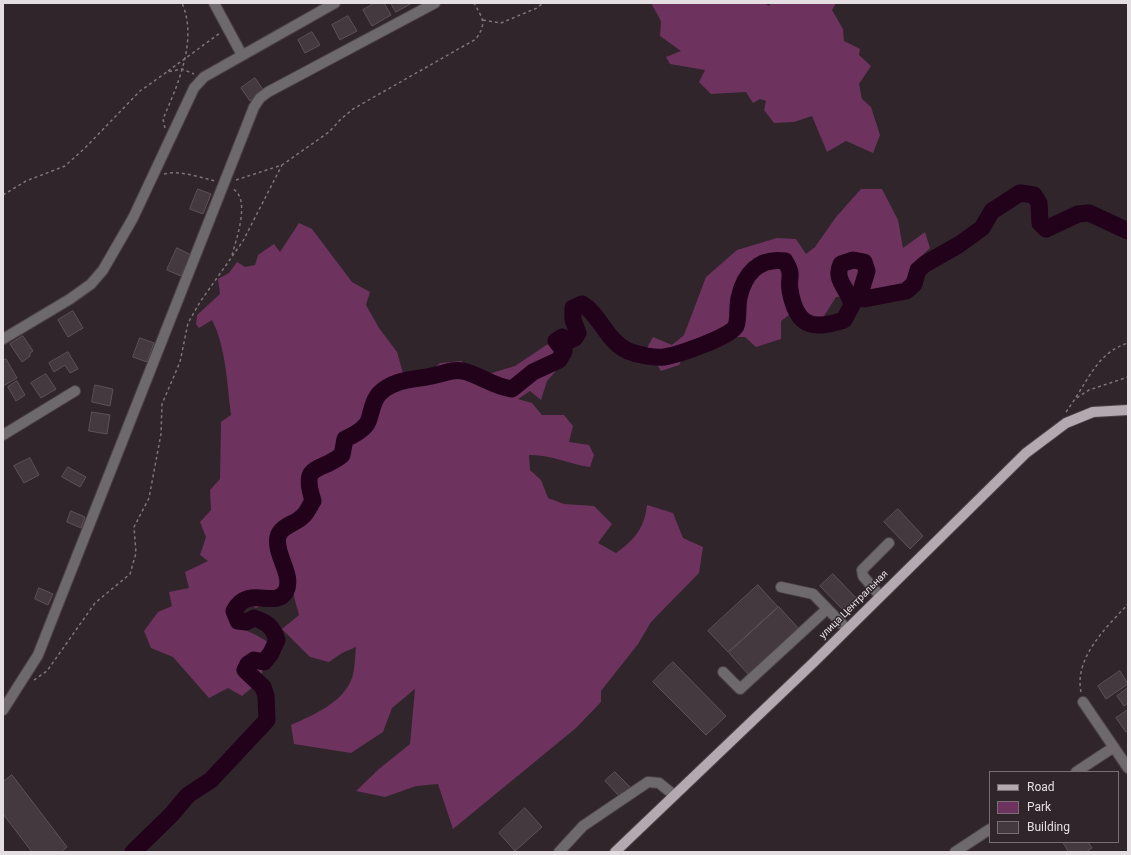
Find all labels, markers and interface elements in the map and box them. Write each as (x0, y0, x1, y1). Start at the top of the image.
street label: улица Центральная (817, 568, 891, 642)
legend (989, 771, 1119, 843)
text: Road (1027, 780, 1055, 794)
text: Park (1027, 800, 1051, 814)
text: Building (1027, 820, 1070, 834)

